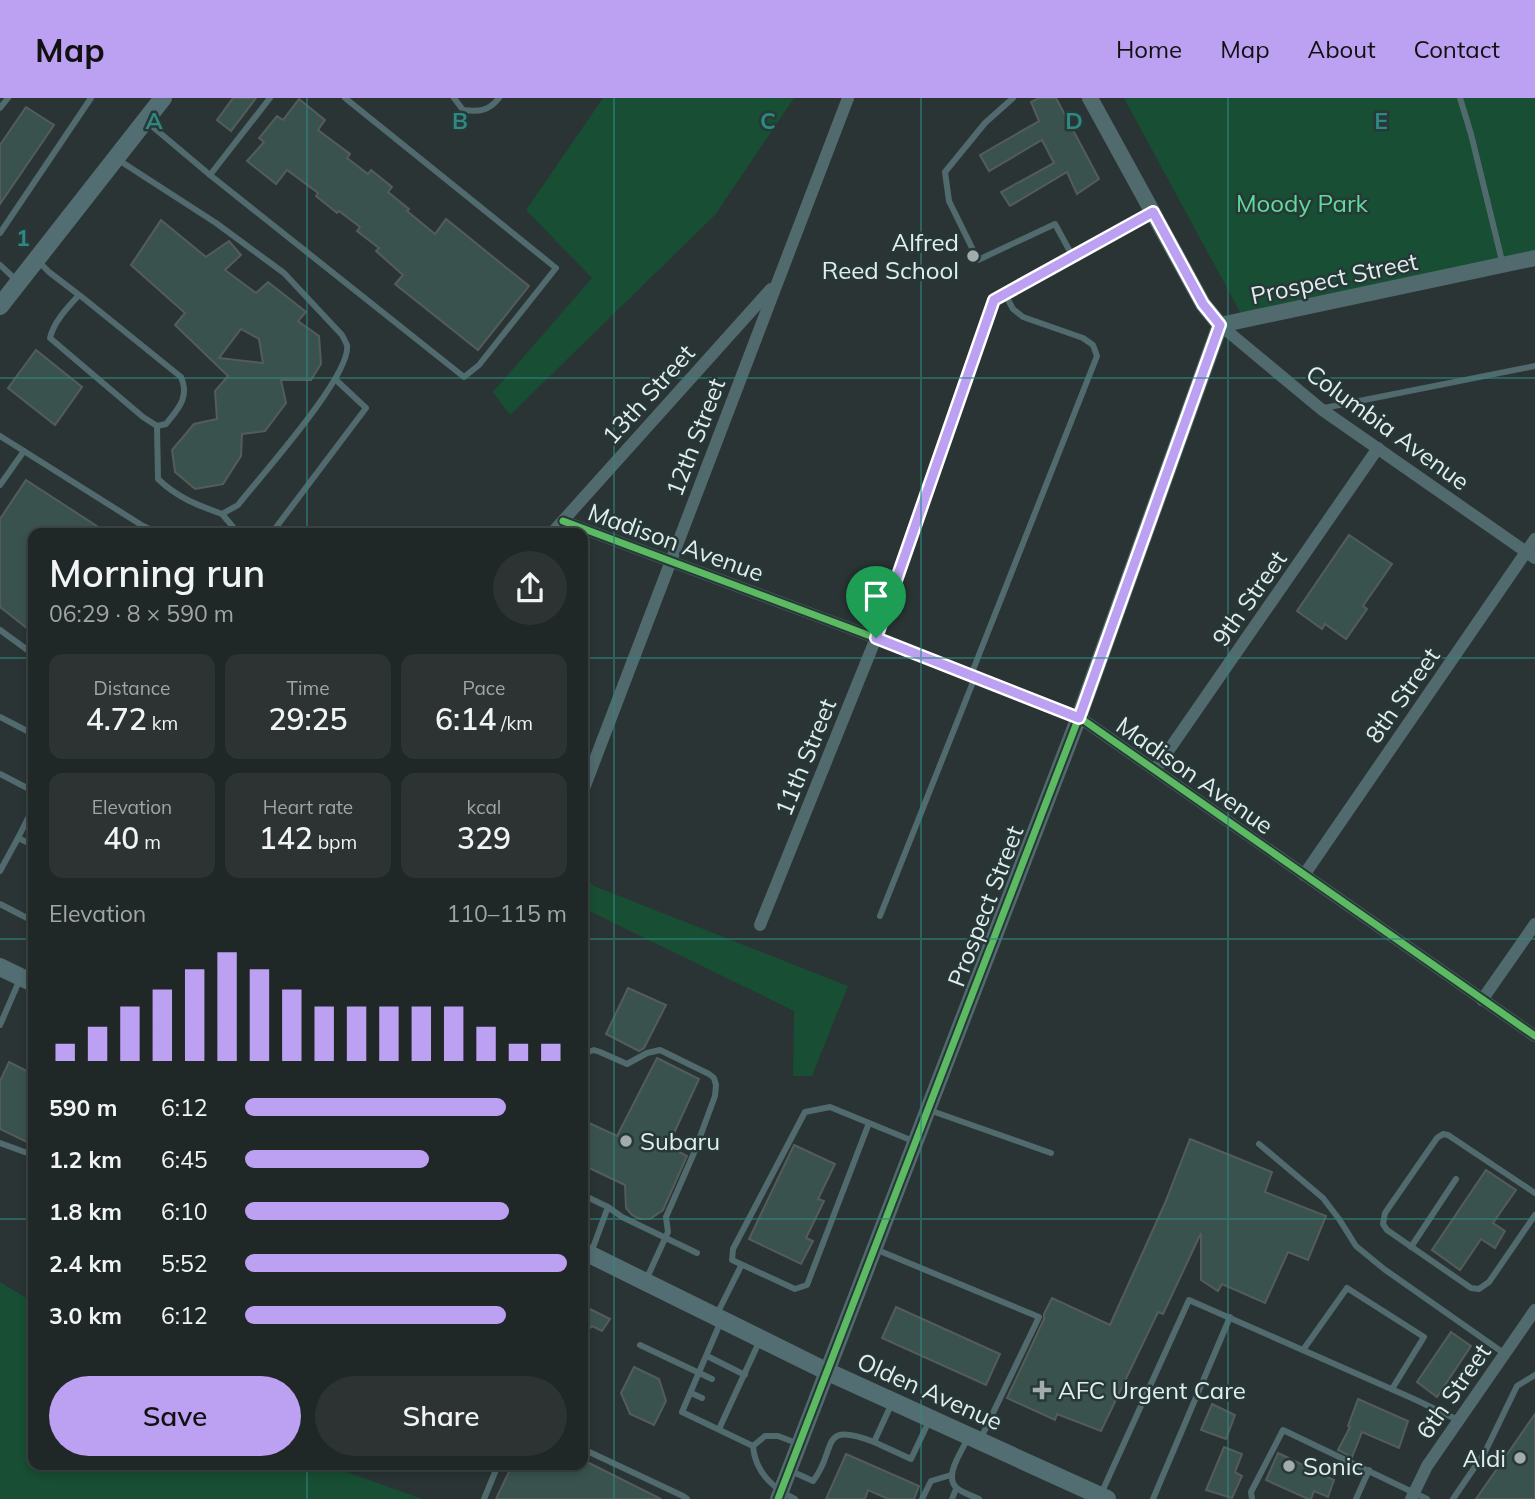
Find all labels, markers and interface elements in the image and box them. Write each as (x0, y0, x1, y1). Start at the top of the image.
text: Map (35, 29, 105, 70)
text: Home (1116, 34, 1182, 64)
text: Map (1220, 34, 1270, 64)
text: About (1308, 34, 1376, 64)
text: Contact (1414, 34, 1500, 64)
text: A (145, 106, 163, 135)
text: B (452, 106, 468, 135)
text: C (760, 106, 776, 135)
text: D (1065, 106, 1083, 135)
text: E (1374, 106, 1388, 135)
park label: Moody Park (1236, 188, 1369, 218)
text: 1 (16, 223, 30, 252)
place label: Alfred Reed School (822, 227, 959, 285)
street label: Prospect Street (1248, 246, 1420, 310)
marker: Alfred Reed School (965, 248, 981, 264)
street label: 13th Street (595, 338, 701, 450)
street label: Columbia Avenue (1301, 358, 1475, 496)
street label: 12th Street (659, 374, 731, 500)
street label: Madison Avenue (584, 496, 768, 588)
street label: 9th Street (1205, 545, 1293, 651)
text: Morning run (49, 549, 265, 597)
button: share (493, 551, 567, 625)
pin (846, 566, 906, 638)
icon: arrive (857, 577, 895, 615)
text: 06:29 · 8 × 590 m (49, 599, 234, 628)
street label: 8th Street (1358, 642, 1446, 748)
text: Distance (94, 676, 170, 700)
text: Time (286, 676, 330, 700)
text: Pace (463, 676, 505, 700)
street label: 11th Street (768, 694, 842, 820)
text: 4.72 (86, 700, 147, 738)
text: 29:25 (268, 700, 348, 738)
text: 6:14 (435, 700, 496, 738)
street label: Madison Avenue (1111, 710, 1279, 840)
text: km (147, 711, 178, 735)
text: /km (496, 711, 533, 735)
text: Elevation (92, 795, 172, 819)
text: Heart rate (263, 795, 353, 819)
text: kcal (467, 795, 501, 819)
text: 40 (103, 819, 139, 857)
text: 142 (259, 819, 313, 857)
text: 329 (457, 819, 511, 857)
street label: Prospect Street (941, 821, 1029, 991)
text: m (139, 830, 161, 854)
text: bpm (313, 830, 357, 854)
text: Elevation (49, 899, 146, 928)
text: 110–115 m (446, 899, 567, 928)
text: 590 m (49, 1093, 117, 1122)
text: 6:12 (161, 1093, 208, 1122)
place label: Subaru (640, 1126, 720, 1156)
marker: Subaru (618, 1133, 634, 1149)
text: 1.2 km (49, 1145, 122, 1174)
text: 6:45 (161, 1145, 208, 1174)
text: 1.8 km (49, 1197, 122, 1226)
text: 6:10 (161, 1197, 208, 1226)
text: 2.4 km (49, 1249, 122, 1278)
text: 5:52 (161, 1249, 208, 1278)
text: 3.0 km (49, 1301, 122, 1330)
text: 6:12 (161, 1301, 208, 1330)
street label: 6th Street (1409, 1338, 1497, 1444)
street label: Olden Avenue (853, 1346, 1007, 1436)
place label: AFC Urgent Care (1058, 1375, 1246, 1405)
button: Save (49, 1376, 301, 1456)
button: Share (315, 1376, 567, 1456)
marker: AFC Urgent Care (1032, 1380, 1052, 1400)
place label: Aldi (1463, 1443, 1506, 1473)
marker: Aldi (1512, 1450, 1528, 1466)
place label: Sonic (1303, 1451, 1363, 1481)
marker: Sonic (1281, 1458, 1297, 1474)

